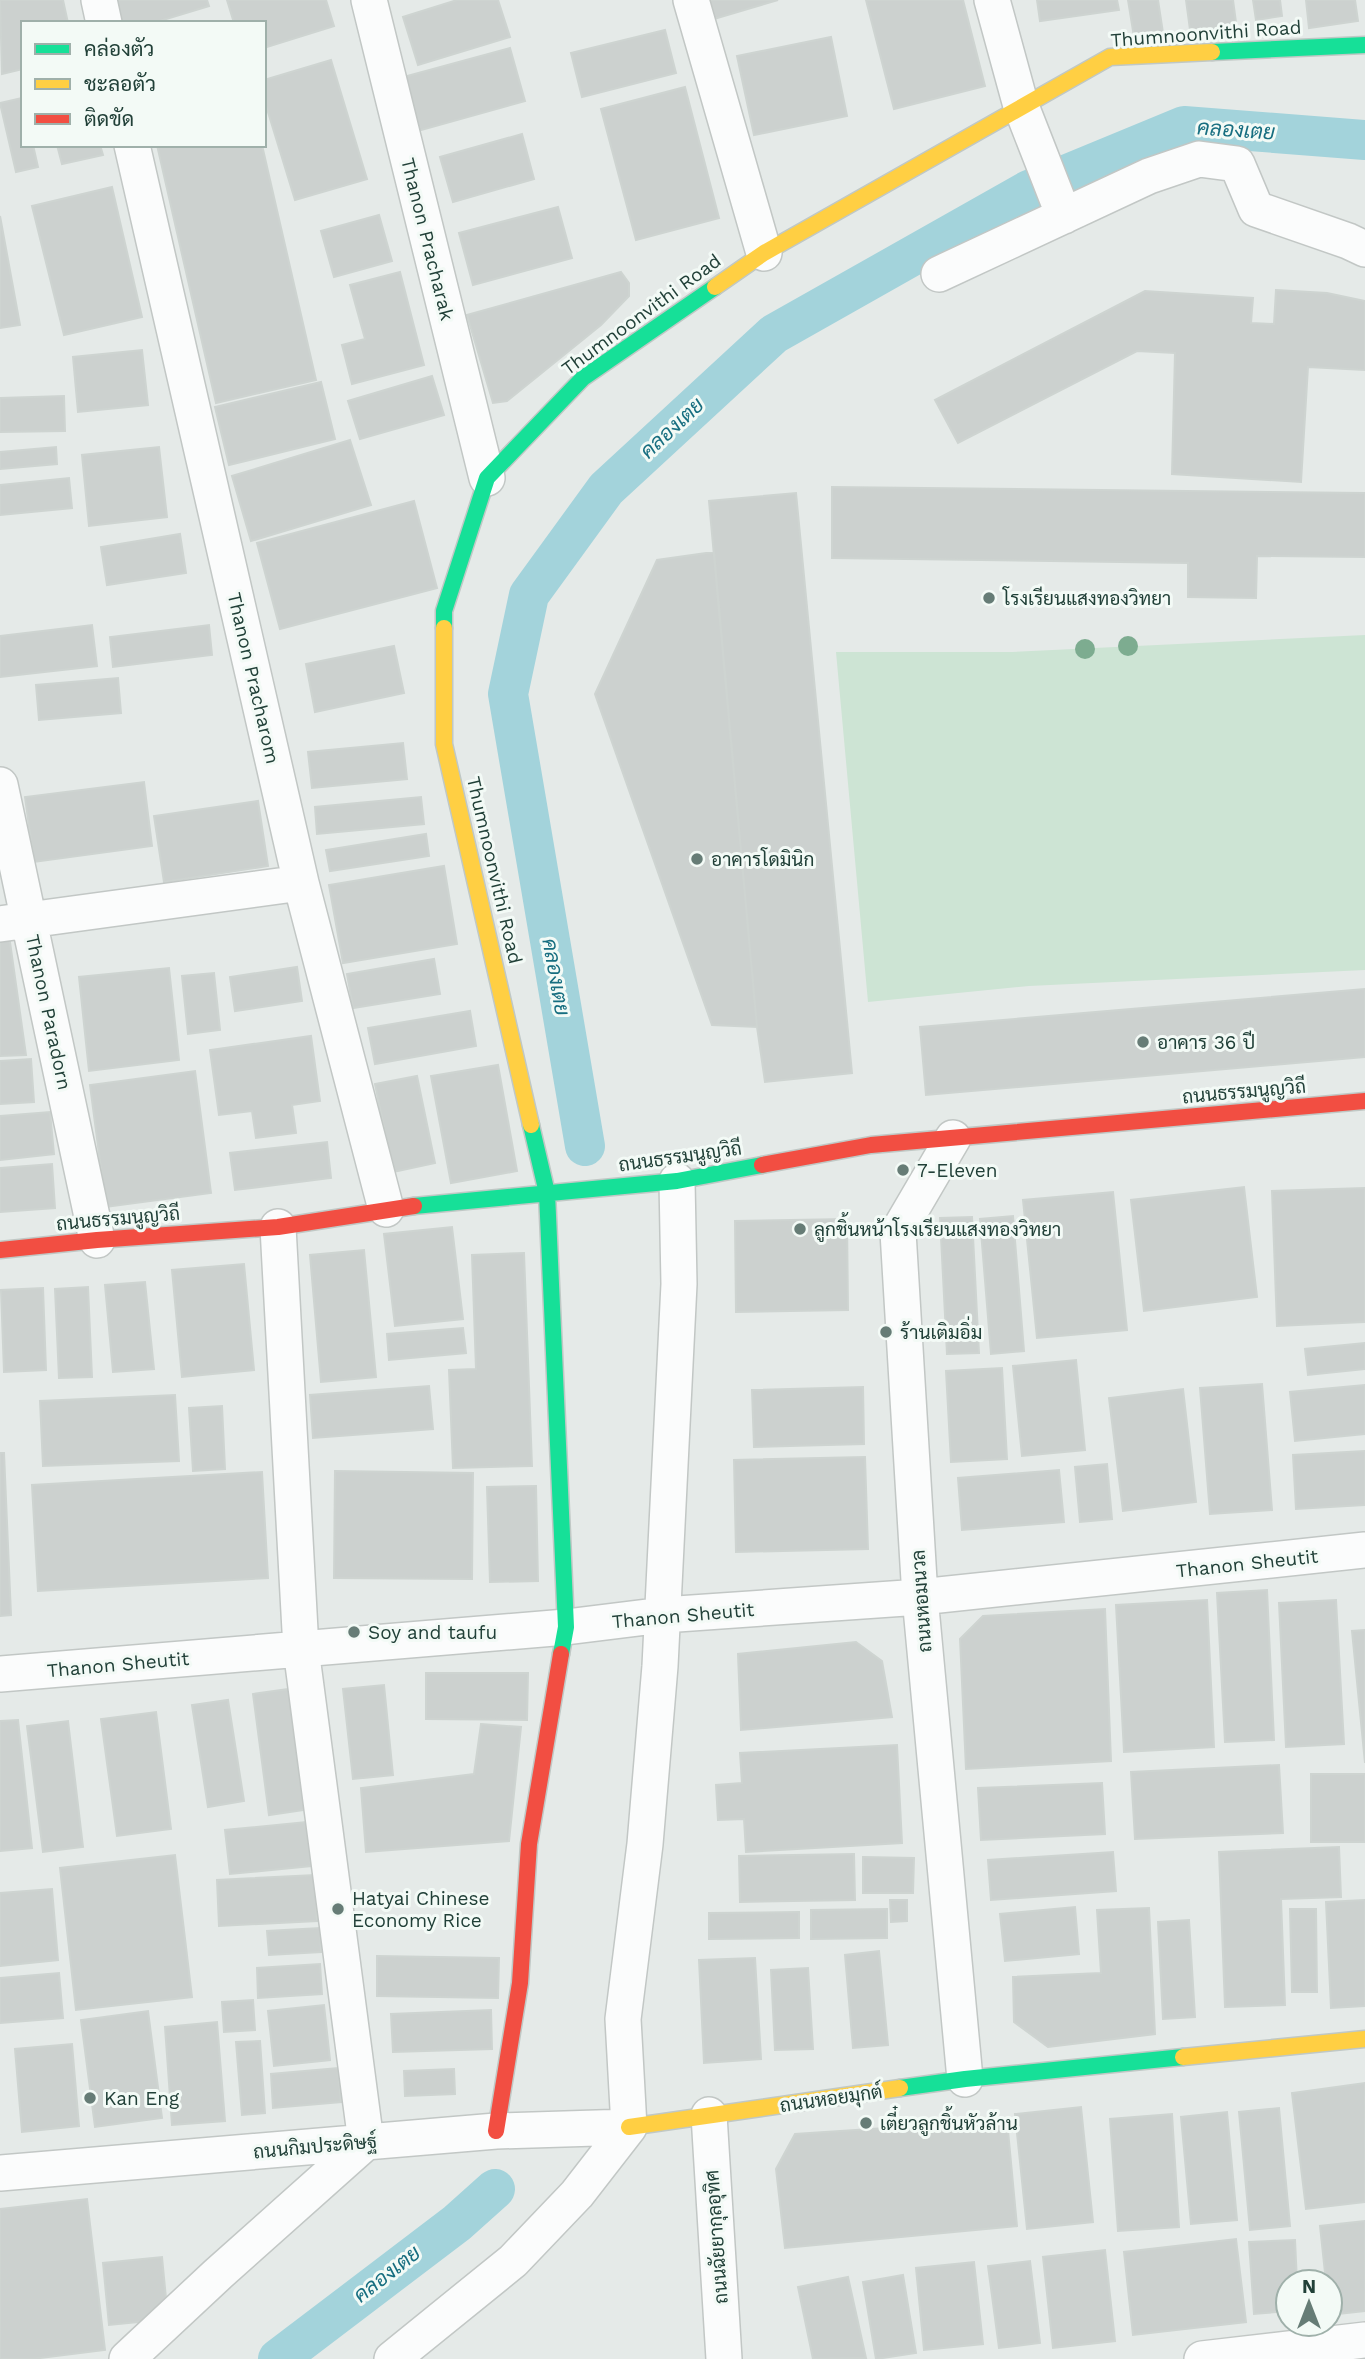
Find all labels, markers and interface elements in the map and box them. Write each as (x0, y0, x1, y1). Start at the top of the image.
street label: Thumnoonvithi Road (1110, 15, 1302, 52)
legend (21, 21, 266, 147)
text: คล่องตัว (84, 36, 154, 61)
text: ชะลอตัว (84, 71, 156, 96)
text: ติดขัด (84, 106, 134, 131)
water label: คลองเตย (1196, 114, 1276, 145)
street label: Thanon Pracharak (396, 155, 459, 323)
street label: Thumnoonvithi Road (557, 249, 725, 380)
water label: คลองเตย (635, 392, 709, 463)
place label: โรงเรียนแสงทองวิทยา (1002, 586, 1171, 610)
street label: Thanon Pracharom (223, 590, 284, 766)
marker: โรงเรียนแสงทองวิทยา (981, 590, 997, 606)
street label: Thumnoonvithi Road (462, 774, 527, 966)
place label: อาคารโดมินิก (711, 847, 814, 871)
marker: อาคารโดมินิก (689, 851, 705, 867)
street label: Thanon Paradorn (21, 932, 76, 1092)
water label: คลองเตย (537, 936, 576, 1017)
place label: อาคาร 36 ปี (1157, 1030, 1255, 1054)
marker: อาคาร 36 ปี (1135, 1034, 1151, 1050)
street label: ถนนธรรมนูญวิถี (1181, 1074, 1307, 1110)
street label: ถนนธรรมนูญวิถี (617, 1135, 743, 1179)
place label: 7-Eleven (917, 1159, 998, 1182)
marker: 7-Eleven (895, 1162, 911, 1178)
street label: ถนนธรรมนูญวิถี (55, 1201, 181, 1237)
place label: ลูกชิ้นหน้าโรงเรียนแสงทองวิทยา (814, 1212, 1061, 1243)
marker: ลูกชิ้นหน้าโรงเรียนแสงทองวิทยา (792, 1221, 808, 1237)
place label: ร้านเติมอิ่ม (900, 1316, 982, 1344)
marker: ร้านเติมอิ่ม (878, 1324, 894, 1340)
street label: Thanon Sheutit (1175, 1545, 1319, 1582)
street label: ถนนหอมนวล (906, 1549, 937, 1653)
street label: Thanon Sheutit (611, 1598, 755, 1633)
place label: Soy and taufu (368, 1621, 497, 1644)
marker: Soy and taufu (346, 1624, 362, 1640)
street label: Thanon Sheutit (46, 1647, 190, 1682)
place label: Hatyai Chinese Economy Rice (352, 1887, 490, 1932)
marker: Hatyai Chinese Economy Rice (330, 1901, 346, 1917)
street label: ถนนหอยมุกต์ (778, 2079, 884, 2118)
place label: Kan Eng (104, 2087, 180, 2110)
marker: Kan Eng (82, 2090, 98, 2106)
place label: เตี๋ยวลูกชิ้นหัวล้าน (880, 2105, 1018, 2137)
marker: เตี๋ยวลูกชิ้นหัวล้าน (858, 2115, 874, 2131)
street label: ถนนกิมประดิษฐ์ (252, 2129, 378, 2164)
street label: ถนนฉัยยากุลอุทิศ (700, 2169, 734, 2305)
water label: คลองเตย (348, 2240, 425, 2307)
north arrow (1274, 2268, 1344, 2338)
text: N (1302, 2275, 1316, 2298)

